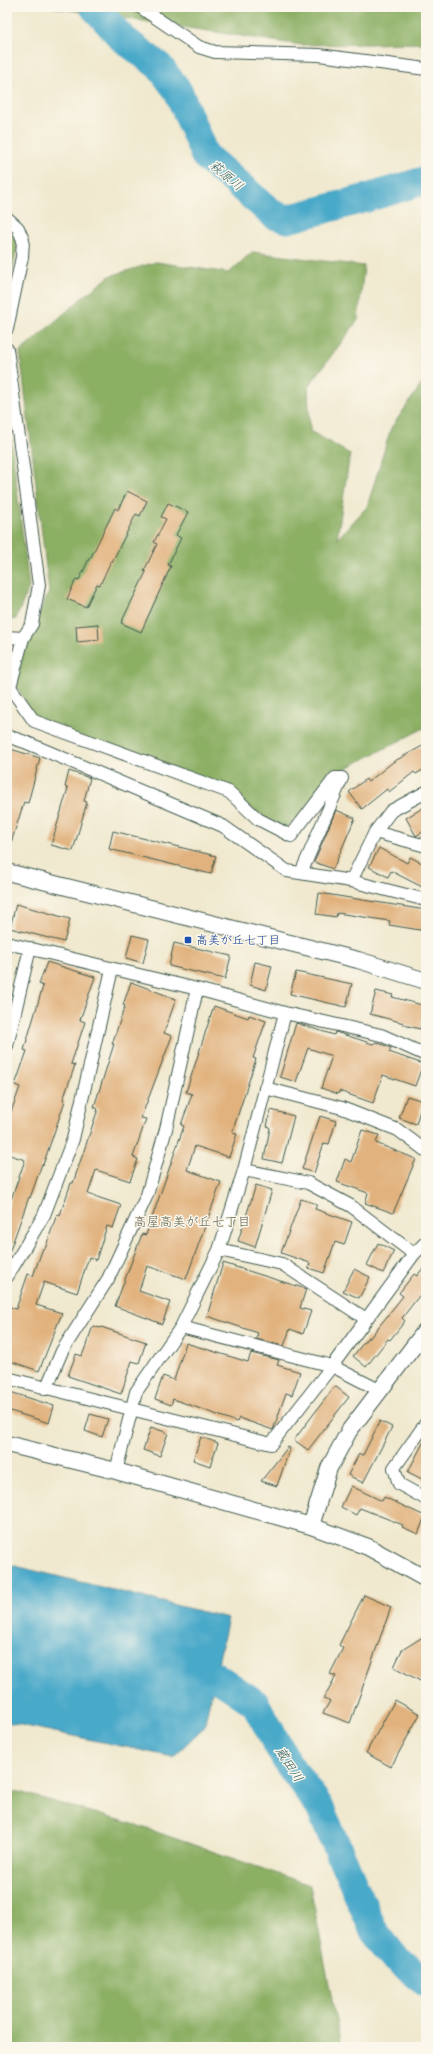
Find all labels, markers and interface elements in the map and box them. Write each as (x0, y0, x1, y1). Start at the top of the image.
water label: 萩原川 (206, 155, 248, 194)
place label: 高美が丘七丁目 (196, 930, 280, 948)
marker: 高美が丘七丁目 (183, 935, 193, 945)
district label: 高屋高美が丘七丁目 (133, 1211, 251, 1230)
water label: 蔵田川 (272, 1742, 309, 1785)

